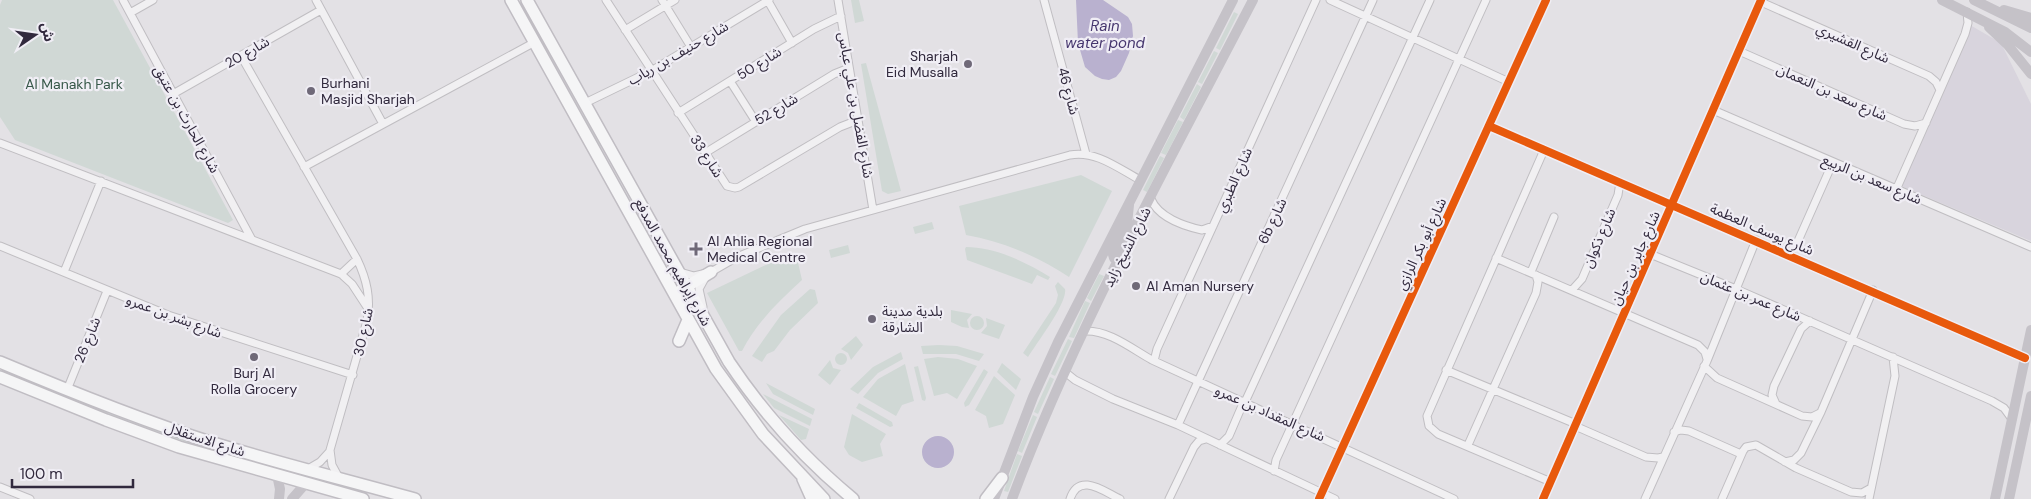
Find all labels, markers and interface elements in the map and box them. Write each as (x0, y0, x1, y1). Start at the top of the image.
north arrow (10, 10, 60, 60)
water label: Rain water pond (1065, 16, 1146, 53)
street label: شارع حنيف بن رياب (625, 17, 732, 91)
street label: شارع القشيري (1813, 19, 1892, 69)
text: ش (37, 21, 59, 43)
street label: شارع الفضل بن علي عباس (832, 31, 878, 180)
street label: شارع 20 (221, 32, 274, 74)
street label: شارع 50 (733, 42, 786, 85)
place label: Sharjah Eid Musalla (886, 47, 958, 81)
marker: Sharjah Eid Musalla (962, 58, 974, 70)
street label: شارع سعد بن النعمان (1773, 60, 1890, 126)
street label: شارع الحارث بن عتيق (148, 62, 224, 177)
street label: شارع 46 (1052, 65, 1084, 117)
place label: Burhani Masjid Sharjah (321, 74, 415, 108)
park label: Al Manakh Park (25, 75, 123, 93)
marker: Burhani Masjid Sharjah (305, 85, 317, 97)
street label: شارع 52 (751, 89, 802, 131)
street label: شارع 33 (685, 131, 728, 182)
street label: شارع الطبري (1212, 145, 1258, 216)
street label: شارع سعد بن الربيع (1819, 150, 1925, 210)
street label: شارع إبراهيم محمد المدفع (629, 195, 716, 330)
street label: 6b شارع (1254, 195, 1292, 248)
street label: شارع أبو بكر الرازي (1392, 195, 1452, 294)
street label: شارع يوسف العظمة (1707, 199, 1817, 261)
street label: شارع الشيخ زايد (1099, 204, 1157, 291)
street label: شارع ذكوان (1578, 205, 1621, 271)
street label: شارع جابر بن حيان (1606, 208, 1666, 309)
place label: Al Ahlia Regional Medical Centre (707, 232, 812, 266)
marker: Al Ahlia Regional Medical Centre (689, 242, 703, 256)
street label: شارع عمر بن عثمان (1697, 267, 1804, 327)
place label: Al Aman Nursery (1146, 277, 1254, 295)
marker: Al Aman Nursery (1130, 280, 1142, 292)
street label: شارع بشر بن عمرو (123, 290, 224, 344)
place label: بلدية مدينة الشارقة (882, 302, 943, 336)
street label: شارع 30 (349, 306, 379, 358)
marker: بلدية مدينة الشارقة (866, 313, 878, 325)
street label: شارع 26 (70, 314, 106, 366)
marker: Burj Al Rolla Grocery (248, 351, 260, 363)
place label: Burj Al Rolla Grocery (211, 364, 297, 398)
street label: شارع المقداد بن عمرو (1211, 381, 1328, 447)
street label: شارع الاستقلال (162, 418, 248, 462)
scale bar (12, 456, 134, 488)
text: 100 m (20, 464, 63, 484)

